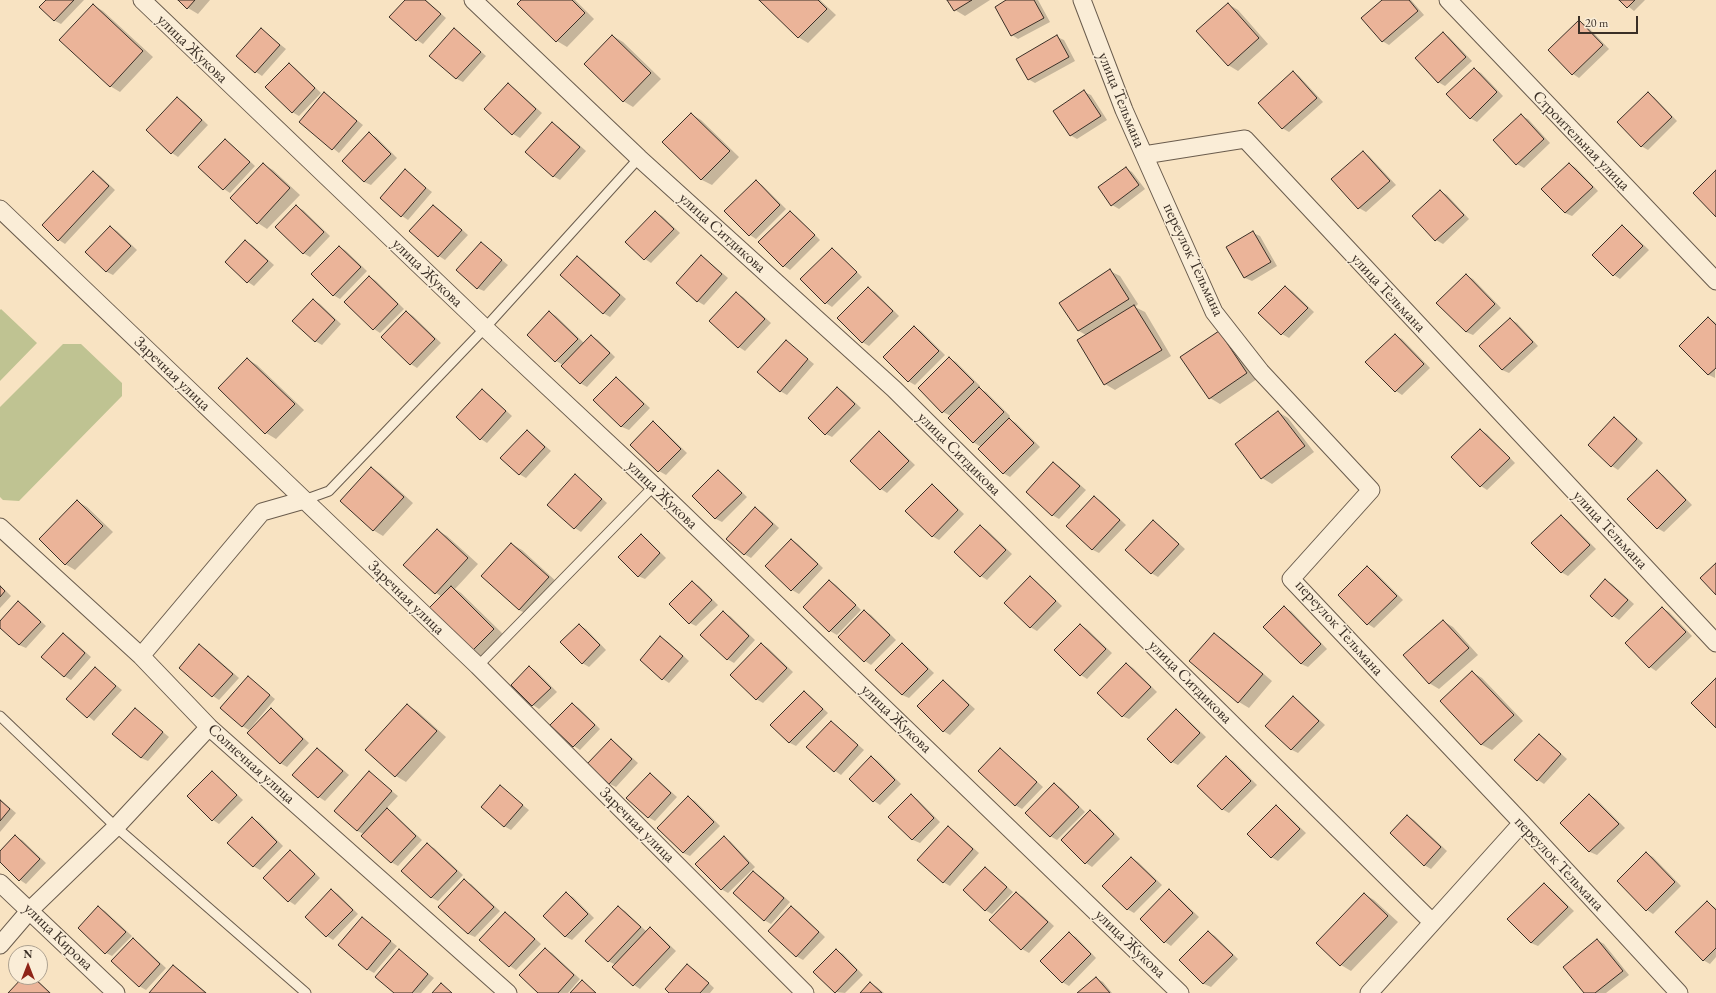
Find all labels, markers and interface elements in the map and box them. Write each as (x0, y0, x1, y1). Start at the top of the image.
scale bar (1580, 8, 1640, 34)
street label: улица Жукова (153, 10, 231, 88)
text: 20 m (1585, 15, 1608, 31)
street label: улица Тельмана (1093, 50, 1149, 150)
street label: Строительная улица (1528, 87, 1634, 195)
street label: улица Ситдикова (674, 189, 770, 277)
street label: переулок Тельмана (1158, 200, 1228, 320)
street label: улица Жукова (388, 234, 466, 312)
street label: улица Тельмана (1347, 249, 1429, 337)
street label: Заречная улица (130, 333, 214, 415)
street label: улица Ситдикова (913, 408, 1005, 500)
street label: улица Жукова (623, 456, 701, 534)
street label: улица Тельмана (1569, 486, 1651, 574)
street label: Заречная улица (364, 557, 448, 639)
street label: переулок Тельмана (1291, 576, 1387, 680)
street label: улица Ситдикова (1144, 636, 1236, 728)
street label: улица Жукова (857, 680, 935, 758)
street label: Солнечная улица (203, 720, 299, 808)
street label: Заречная улица (595, 783, 679, 867)
street label: переулок Тельмана (1510, 813, 1608, 915)
street label: улица Кирова (19, 899, 97, 975)
street label: улица Жукова (1091, 905, 1169, 983)
north arrow (8, 945, 48, 985)
text: N (24, 947, 32, 961)

